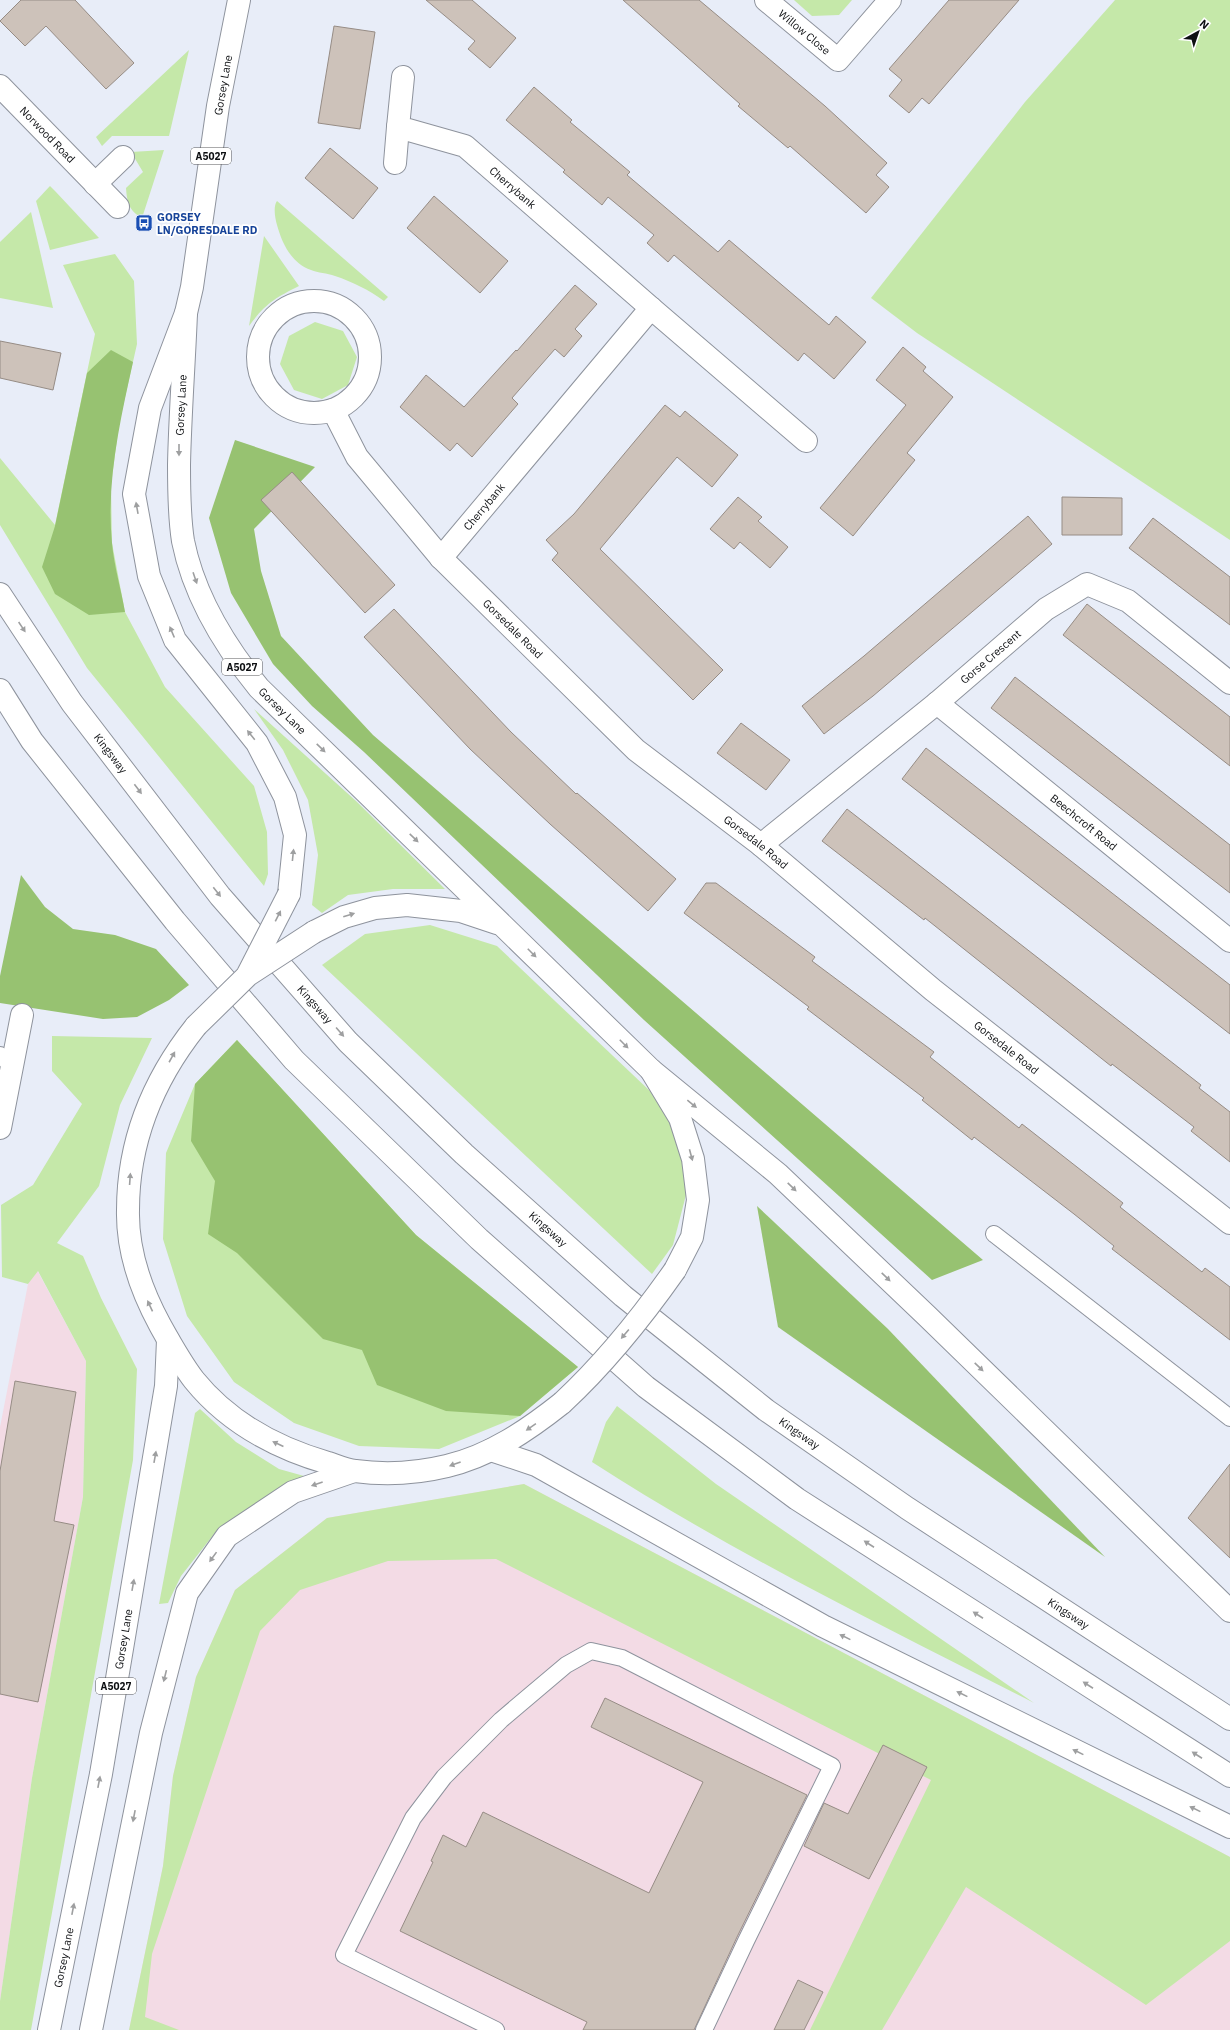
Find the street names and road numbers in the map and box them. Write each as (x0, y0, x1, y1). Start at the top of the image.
street label: Willow Close (776, 6, 833, 58)
street label: Gorsey Lane (211, 54, 235, 116)
street label: Norwood Road (17, 104, 78, 166)
road number: A5027 (191, 148, 231, 164)
street label: Cherrybank (486, 163, 539, 212)
street label: Gorsey Lane (172, 374, 190, 436)
street label: Cherrybank (460, 480, 508, 533)
street label: Gorsedale Road (480, 596, 546, 661)
street label: Gorse Crescent (957, 627, 1024, 687)
road number: A5027 (222, 659, 262, 675)
street label: Gorsey Lane (256, 684, 309, 737)
street label: Kingsway (91, 730, 131, 776)
street label: Beechcroft Road (1047, 791, 1120, 853)
street label: Gorsedale Road (721, 812, 791, 872)
street label: Kingsway (294, 982, 336, 1027)
street label: Gorsedale Road (971, 1018, 1042, 1077)
street label: Kingsway (526, 1208, 571, 1250)
street label: Kingsway (776, 1414, 823, 1453)
street label: Kingsway (1045, 1595, 1092, 1632)
street label: Gorsey Lane (112, 1608, 136, 1670)
road number: A5027 (96, 1678, 136, 1694)
street label: Gorsey Lane (51, 1926, 77, 1989)

